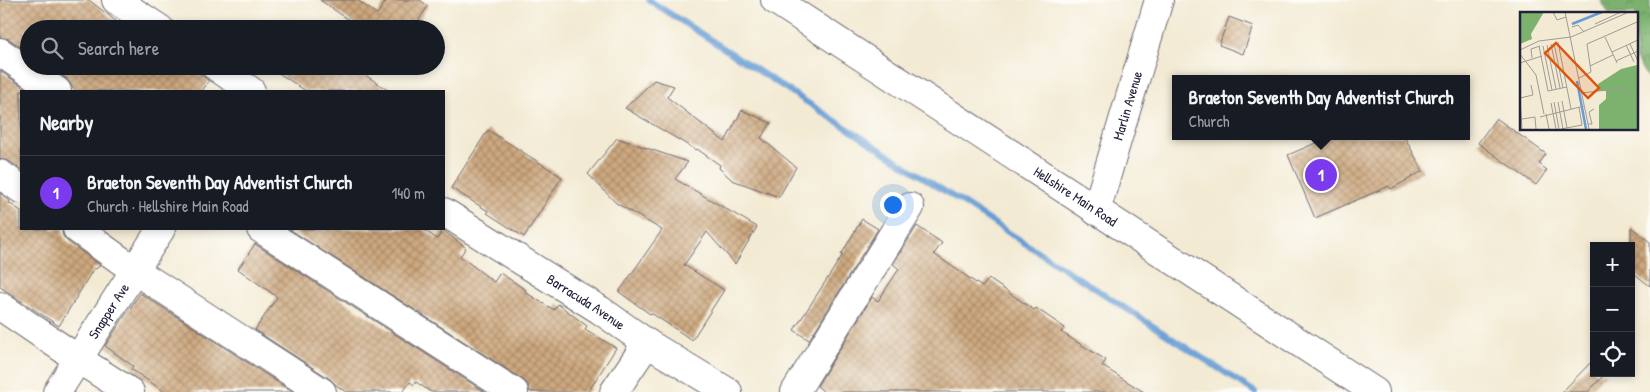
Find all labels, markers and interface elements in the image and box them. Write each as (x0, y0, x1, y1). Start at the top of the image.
inset map (1520, 12, 1638, 130)
search box (20, 20, 445, 75)
icon: search (38, 34, 66, 62)
text: Search here (78, 35, 159, 61)
street label: Marlin Avenue (1108, 68, 1146, 142)
popup (1172, 75, 1470, 140)
text: Braeton Seventh Day Adventist Church (1188, 84, 1454, 110)
text: Nearby (40, 108, 93, 137)
text: Church (1188, 110, 1229, 132)
pin: 1 (1305, 156, 1337, 194)
street label: Hellshire Main Road (1030, 162, 1122, 231)
text: Braeton Seventh Day Adventist Church (87, 169, 352, 195)
text: 1 (53, 182, 59, 204)
text: 140 m (391, 182, 425, 204)
your location (880, 192, 906, 218)
text: Church · Hellshire Main Road (87, 195, 248, 217)
map controls (1590, 242, 1635, 377)
button: + (1590, 242, 1635, 287)
street label: Barracuda Avenue (543, 269, 630, 334)
street label: Snapper Ave (83, 279, 133, 342)
button: − (1590, 287, 1635, 332)
button: locate (1590, 332, 1635, 377)

